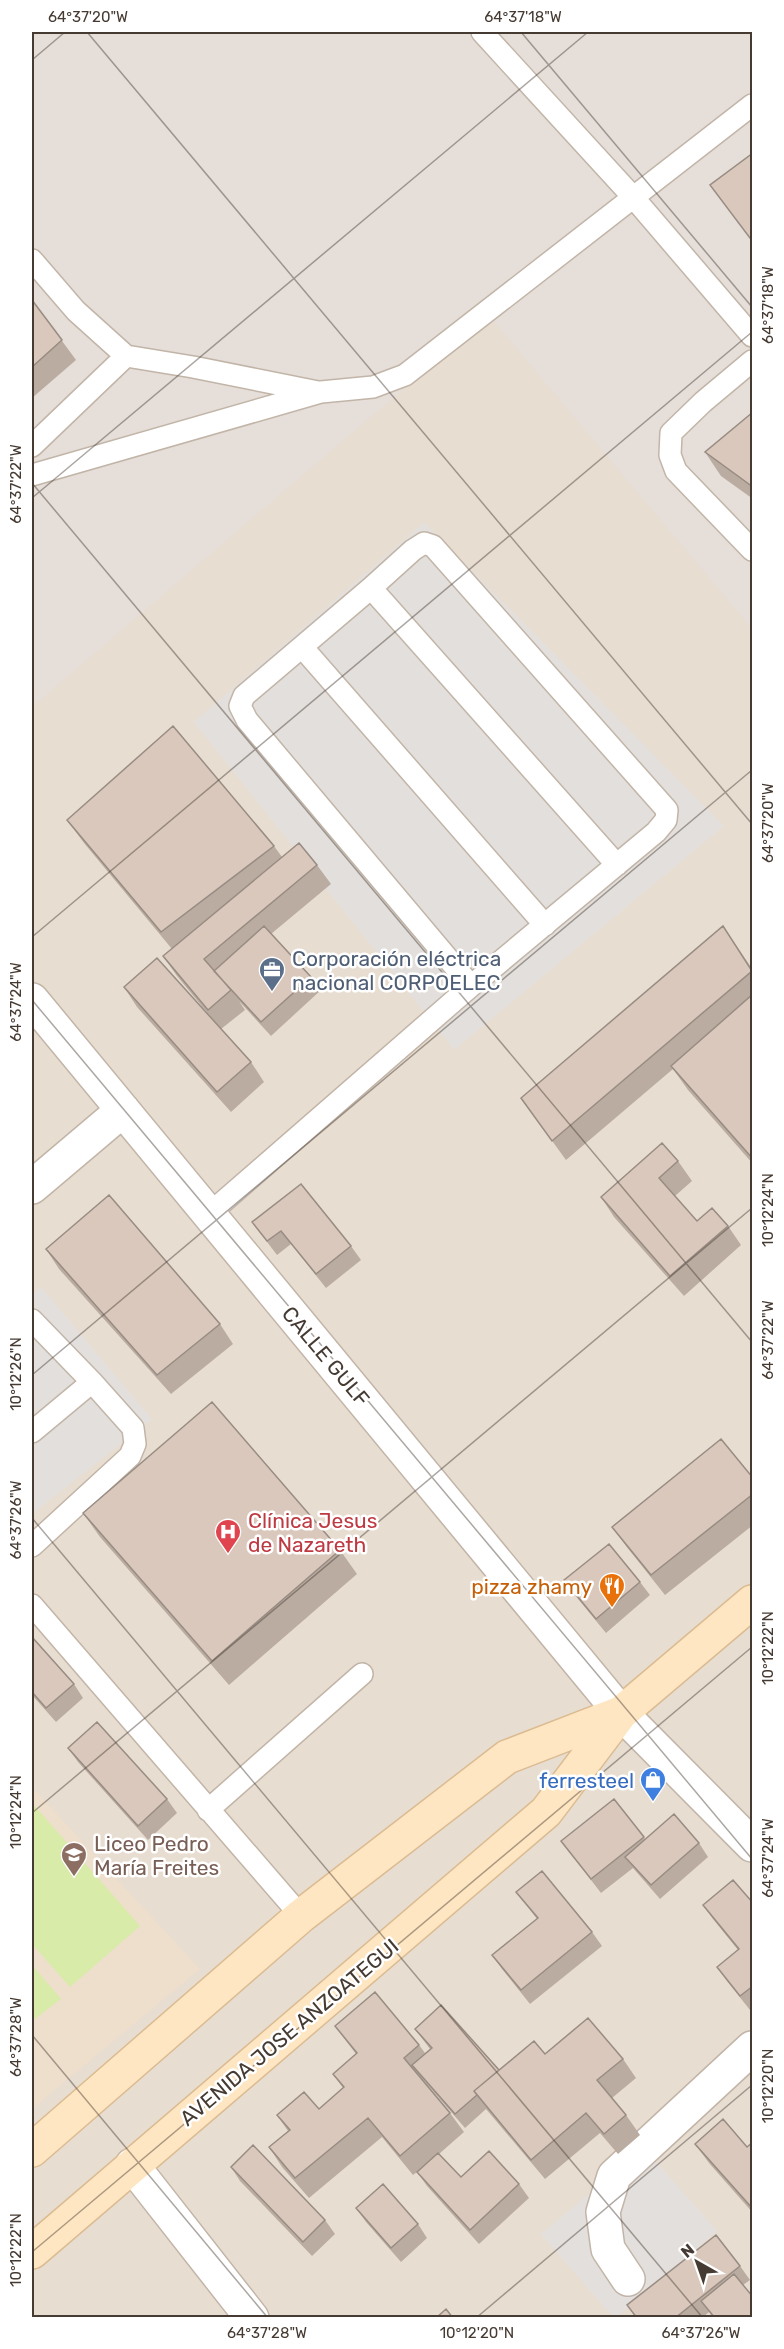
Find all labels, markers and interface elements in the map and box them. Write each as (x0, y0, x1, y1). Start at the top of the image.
text: 64°37'20"W (48, 8, 128, 26)
text: 64°37'18"W (484, 8, 562, 26)
text: 64°37'18"W (759, 266, 777, 344)
text: 64°37'22"W (7, 444, 25, 524)
text: 64°37'20"W (759, 783, 777, 863)
place label: Corporación eléctrica nacional CORPOELEC (292, 946, 501, 995)
office icon: Corporación eléctrica nacional CORPOELEC (257, 955, 287, 993)
text: 64°37'24"W (7, 962, 25, 1042)
text: 10°12'24"N (759, 1173, 777, 1247)
text: 64°37'22"W (759, 1300, 777, 1380)
street label: CALLE GULF (277, 1301, 375, 1411)
text: 10°12'26"N (7, 1337, 25, 1411)
text: 64°37'26"W (7, 1480, 25, 1560)
place label: Clínica Jesus de Nazareth (248, 1508, 377, 1557)
hospital icon: Clínica Jesus de Nazareth (213, 1517, 243, 1555)
restaurant icon: pizza zhamy (597, 1571, 627, 1609)
place label: pizza zhamy (471, 1574, 592, 1599)
text: 10°12'22"N (759, 1611, 777, 1685)
shop icon: ferresteel (638, 1765, 668, 1803)
place label: ferresteel (539, 1768, 634, 1793)
text: 10°12'24"N (7, 1775, 25, 1849)
text: 64°37'24"W (759, 1818, 777, 1898)
place label: Liceo Pedro María Freites (94, 1831, 219, 1880)
school or university icon: Liceo Pedro María Freites (59, 1840, 89, 1878)
street label: AVENIDA JOSE ANZOATEGUI (175, 1933, 403, 2131)
text: 64°37'28"W (7, 1997, 25, 2077)
text: 10°12'20"N (759, 2049, 777, 2123)
text: 10°12'22"N (7, 2213, 25, 2287)
north arrow (667, 2232, 727, 2292)
text: N (677, 2240, 698, 2262)
text: 64°37'28"W (227, 2324, 307, 2342)
text: 10°12'20"N (440, 2324, 514, 2342)
text: 64°37'26"W (661, 2324, 741, 2342)

